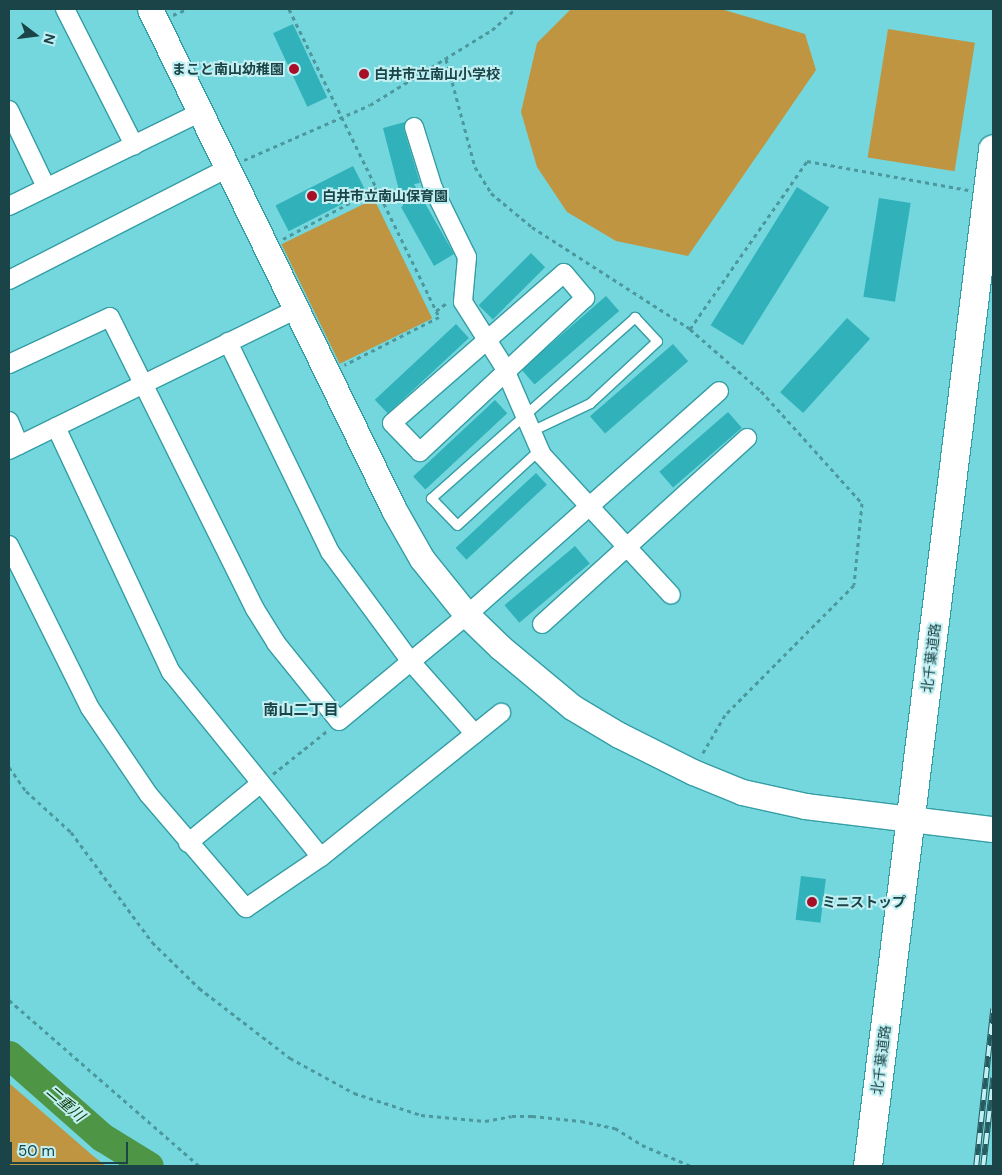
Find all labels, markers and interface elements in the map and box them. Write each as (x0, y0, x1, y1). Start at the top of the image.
north arrow (10, 10, 60, 60)
text: N (39, 32, 60, 46)
place label: まこと南山幼稚園 (172, 61, 284, 77)
marker: まこと南山幼稚園 (288, 63, 300, 75)
place label: 白井市立南山小学校 (374, 66, 500, 82)
marker: 白井市立南山小学校 (358, 68, 370, 80)
place label: 白井市立南山保育園 (322, 188, 448, 204)
marker: 白井市立南山保育園 (306, 190, 318, 202)
street label: 北千葉道路 (918, 622, 944, 694)
district label: 南山二丁目 (264, 702, 338, 720)
place label: ミニストップ (822, 894, 906, 910)
marker: ミニストップ (806, 896, 818, 908)
street label: 北千葉道路 (868, 1024, 894, 1096)
water label: 二重川 (42, 1082, 88, 1126)
scale bar (12, 1132, 130, 1164)
text: 50 m (18, 1141, 55, 1161)

